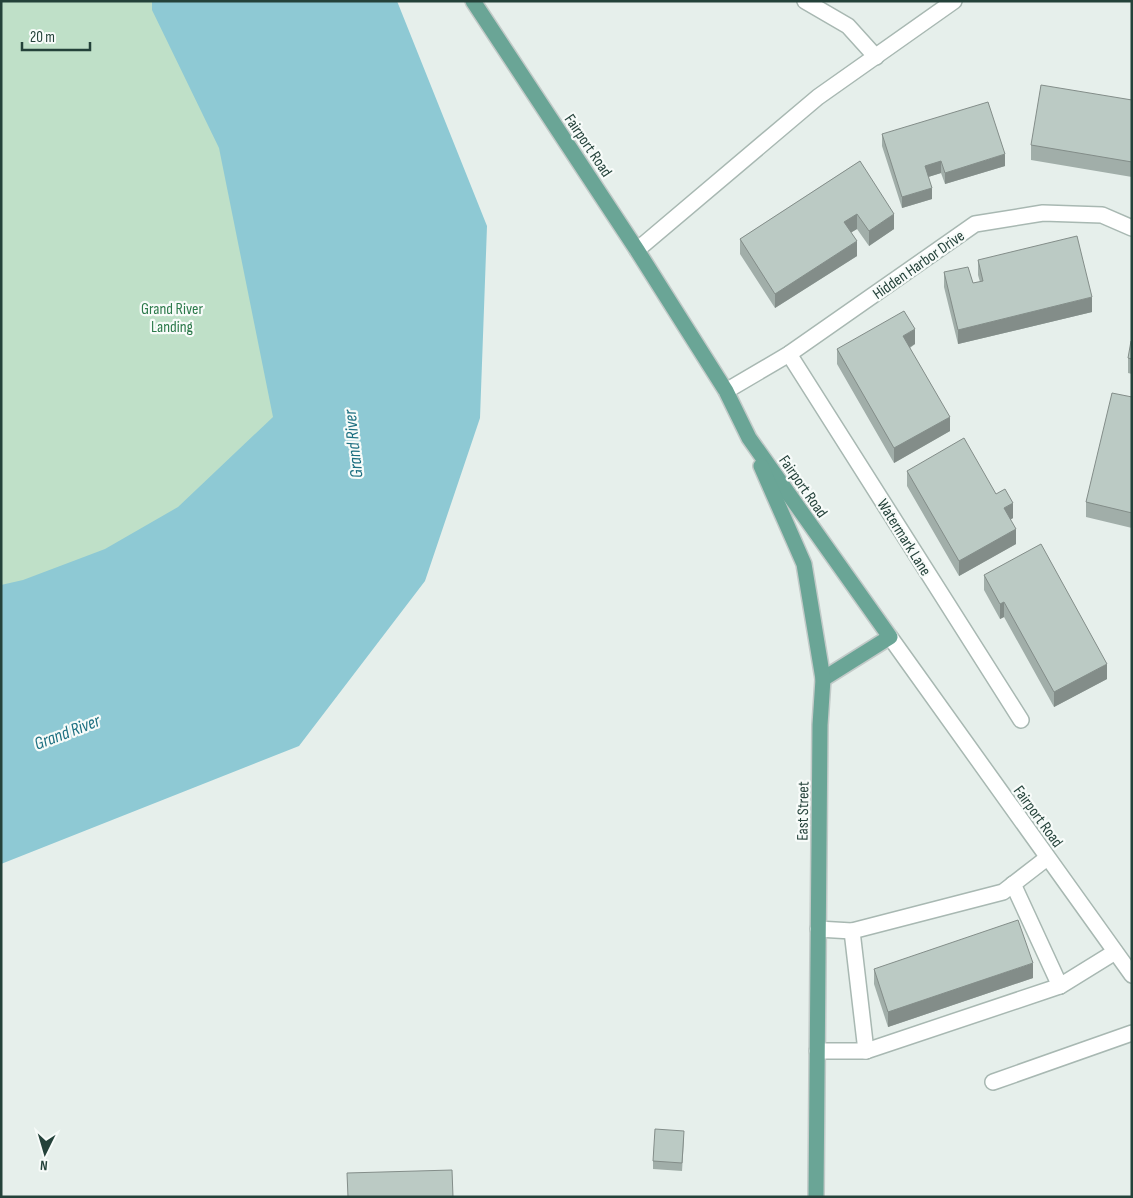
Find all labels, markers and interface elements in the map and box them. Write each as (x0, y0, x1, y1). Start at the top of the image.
scale bar (22, 20, 90, 52)
text: 20 m (30, 28, 55, 47)
street label: Fairport Road (560, 111, 616, 181)
street label: Hidden Harbor Drive (869, 227, 968, 304)
park label: Grand River Landing (141, 300, 203, 337)
water label: Grand River (339, 408, 368, 479)
street label: Fairport Road (774, 452, 831, 522)
street label: Watermark Lane (873, 496, 935, 580)
water label: Grand River (31, 710, 104, 755)
street label: East Street (793, 781, 814, 841)
street label: Fairport Road (1009, 782, 1067, 851)
north arrow (20, 1128, 70, 1178)
text: N (39, 1157, 48, 1174)

